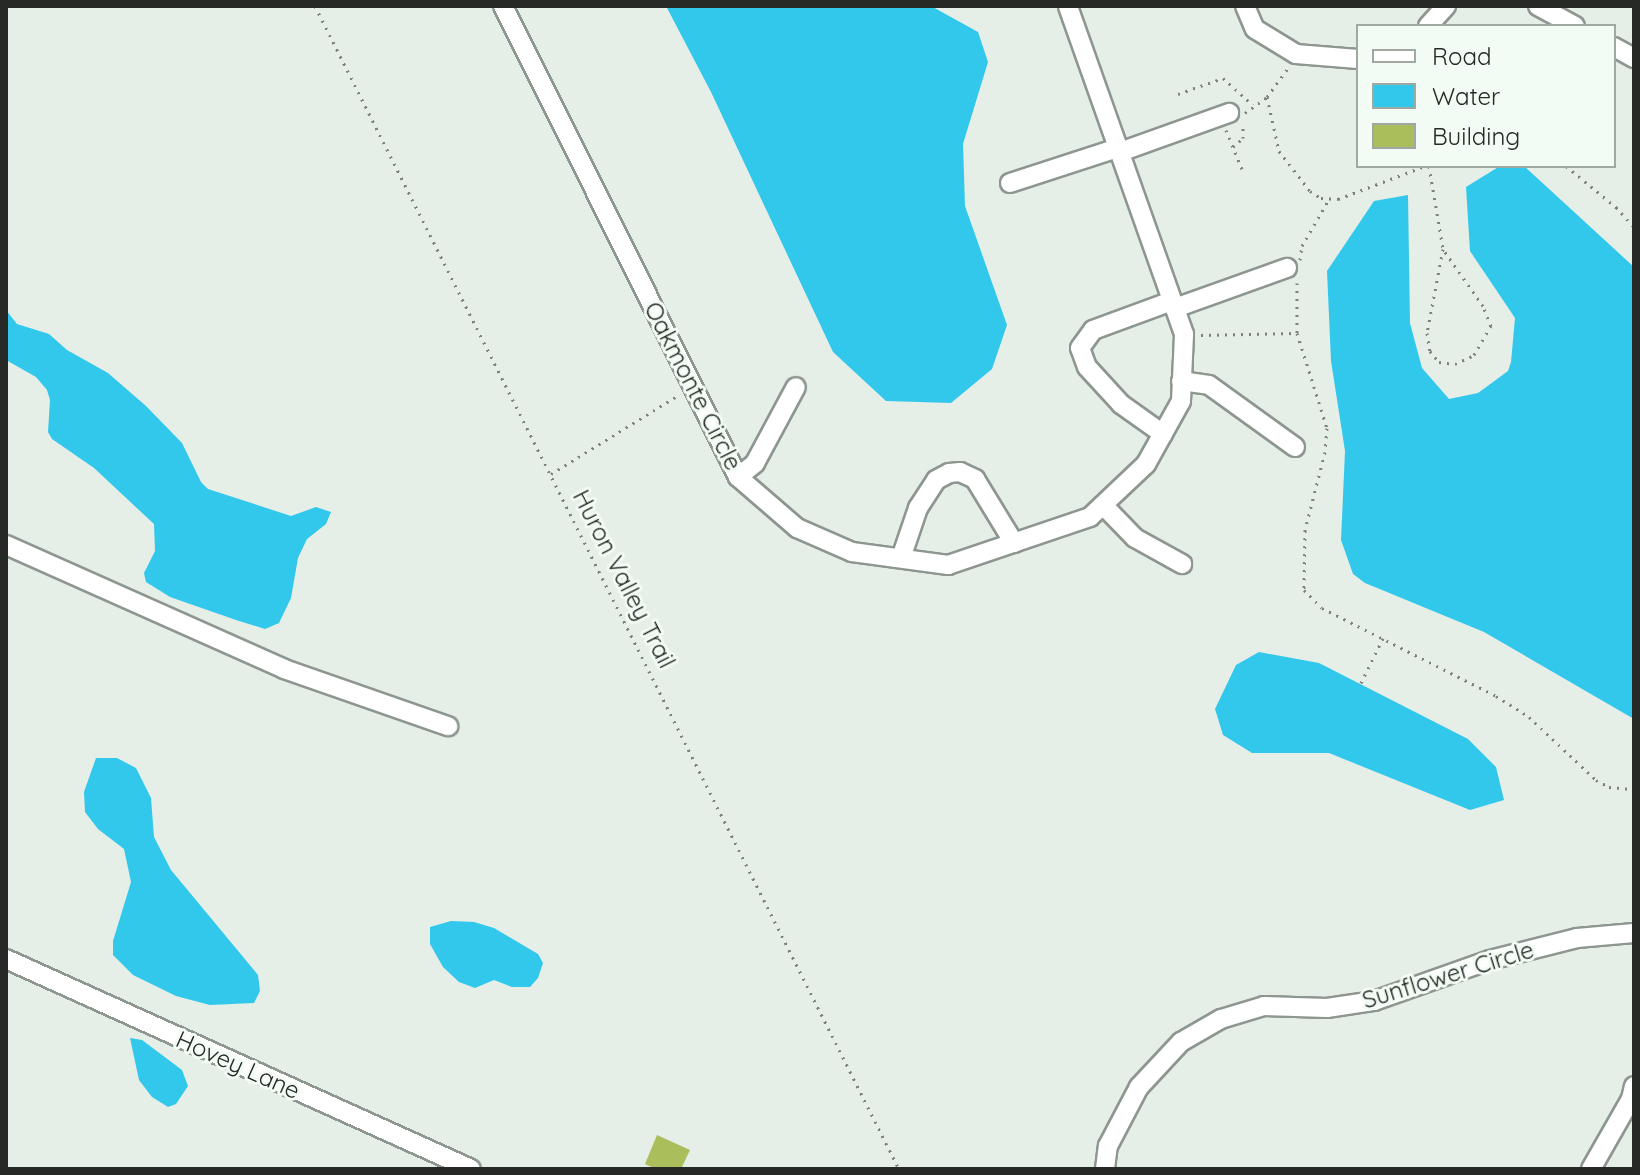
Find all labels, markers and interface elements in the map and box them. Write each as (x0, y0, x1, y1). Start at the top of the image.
legend (1356, 24, 1616, 168)
text: Road (1432, 41, 1492, 71)
text: Water (1432, 81, 1500, 111)
text: Building (1432, 121, 1520, 151)
street label: Oakmonte Circle (638, 297, 748, 475)
street label: Huron Valley Trail (567, 485, 681, 673)
street label: Sunflower Circle (1359, 935, 1537, 1015)
street label: Hovey Lane (172, 1025, 304, 1105)

